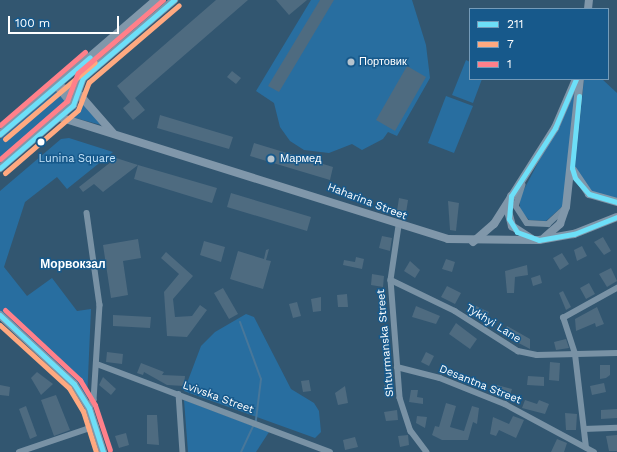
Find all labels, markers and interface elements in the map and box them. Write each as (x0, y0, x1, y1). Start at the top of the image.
scale bar (10, 8, 121, 34)
legend (469, 8, 609, 80)
text: 100 m (15, 16, 50, 30)
text: 211 (507, 17, 523, 31)
text: 7 (507, 37, 514, 51)
place label: Портовик (359, 55, 407, 69)
marker: Портовик (346, 57, 356, 67)
text: 1 (507, 57, 512, 71)
unlabelled marker (36, 137, 46, 147)
park label: Lunina Square (38, 152, 116, 166)
place label: Мармед (280, 152, 321, 166)
marker: Мармед (265, 153, 277, 165)
street label: Haharina Street (325, 181, 409, 223)
district label: Морвокзал (40, 258, 106, 272)
street label: Shturmanska Street (375, 289, 397, 397)
street label: Tykhyi Lane (463, 302, 523, 346)
street label: Desantna Street (437, 362, 523, 408)
street label: Lvivska Street (181, 379, 255, 417)

